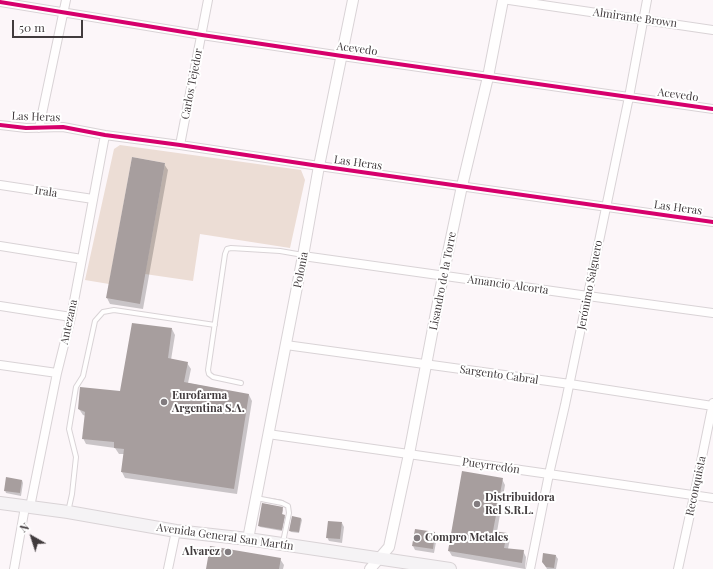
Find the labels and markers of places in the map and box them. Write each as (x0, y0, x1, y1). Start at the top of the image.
place label: Eurofarma Argentina S.A. (172, 389, 245, 415)
marker: Eurofarma Argentina S.A. (159, 397, 169, 407)
place label: Distribuidora Rel S.R.L. (485, 491, 555, 517)
marker: Distribuidora Rel S.R.L. (472, 499, 482, 509)
place label: Compro Metales (425, 531, 508, 545)
marker: Compro Metales (412, 533, 422, 543)
place label: Alvarez (182, 545, 220, 559)
marker: Alvarez (223, 547, 233, 557)

